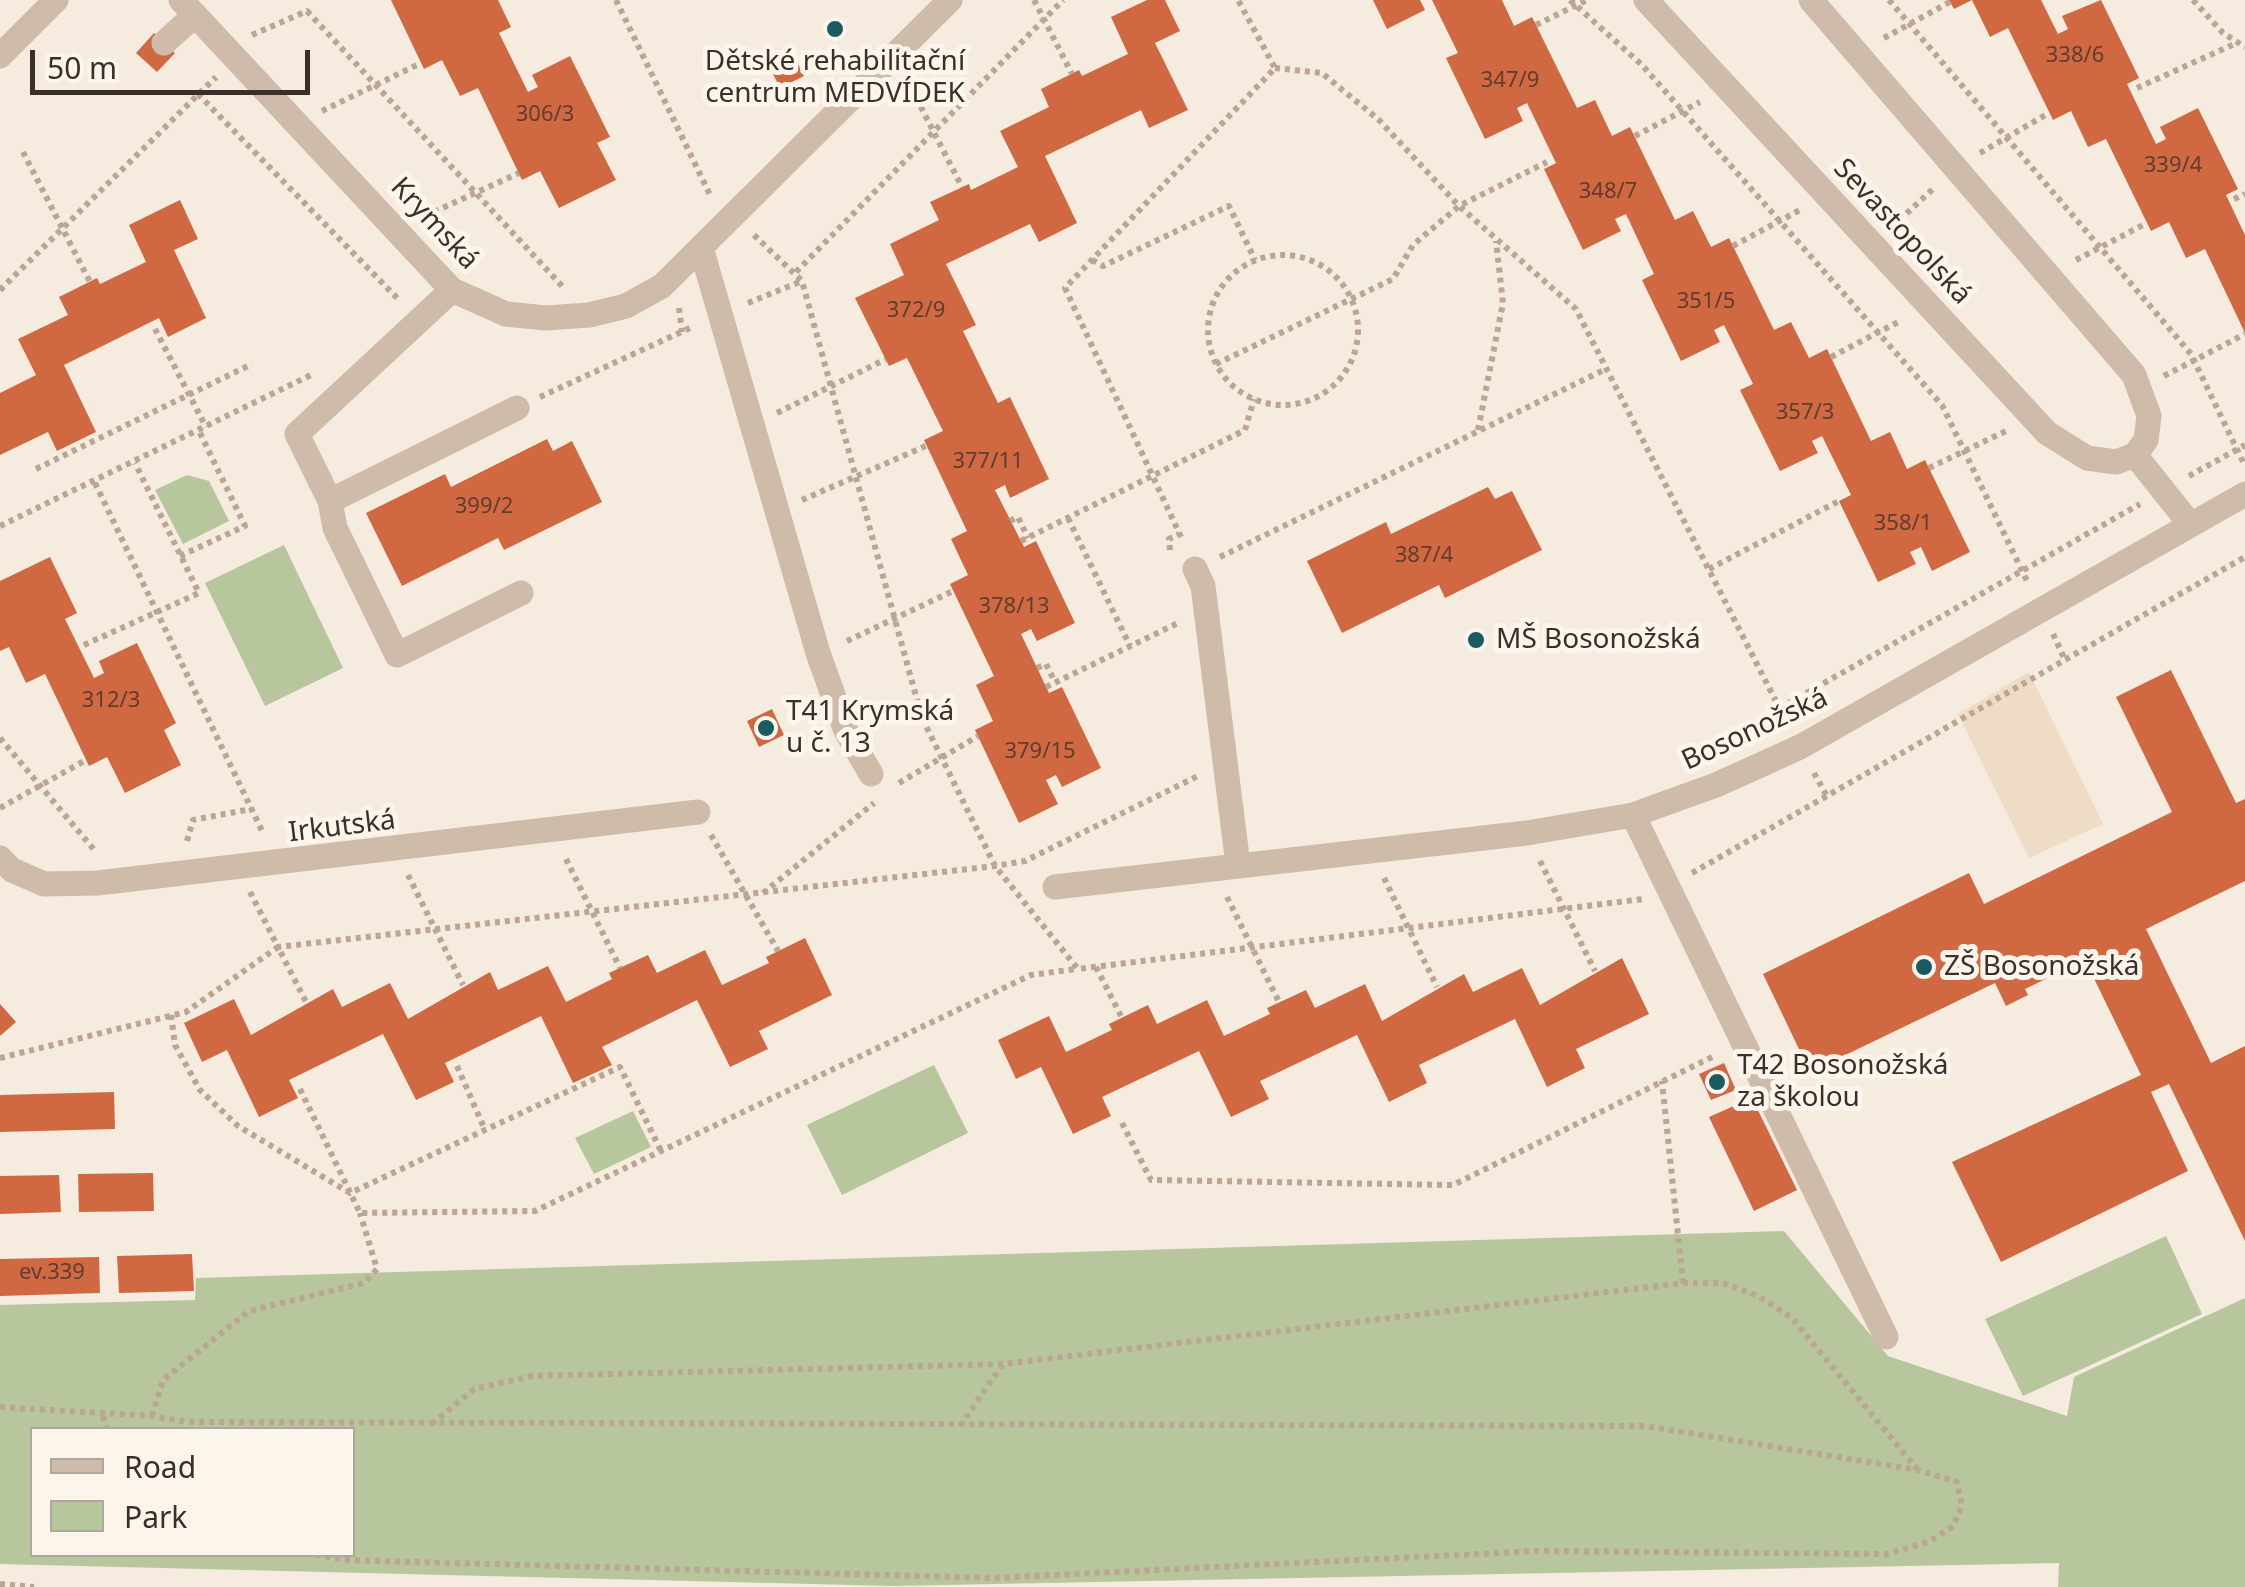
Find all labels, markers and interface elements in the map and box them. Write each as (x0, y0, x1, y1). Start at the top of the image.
marker: Dětské rehabilitační centrum MEDVÍDEK (824, 18, 846, 40)
scale bar (35, 30, 315, 92)
house number: 338/6 (2046, 43, 2104, 69)
place label: Dětské rehabilitační centrum MEDVÍDEK (705, 45, 965, 111)
text: 50 m (47, 47, 117, 88)
house number: 347/9 (1481, 68, 1539, 94)
house number: 306/3 (516, 102, 574, 128)
street label: Sevastopolská (1826, 152, 1978, 312)
house number: 339/4 (2144, 153, 2202, 179)
street label: Krymská (383, 171, 485, 277)
house number: 348/7 (1579, 179, 1637, 205)
house number: 351/5 (1677, 289, 1735, 315)
house number: 372/9 (887, 298, 945, 324)
house number: 357/3 (1776, 400, 1834, 426)
house number: 377/11 (952, 449, 1024, 475)
house number: 399/2 (455, 494, 513, 520)
house number: 358/1 (1874, 511, 1932, 537)
house number: 387/4 (1395, 543, 1453, 569)
house number: 378/13 (978, 594, 1050, 620)
place label: MŠ Bosonožská (1496, 623, 1701, 657)
marker: MŠ Bosonožská (1465, 629, 1487, 651)
street label: Bosonožská (1677, 682, 1833, 778)
house number: 312/3 (82, 688, 140, 714)
place label: T41 Krymská u č. 13 (786, 695, 954, 761)
marker: T41 Krymská u č. 13 (755, 717, 777, 739)
house number: 379/15 (1004, 739, 1076, 765)
street label: Irkutská (287, 804, 397, 850)
place label: ZŠ Bosonožská (1944, 950, 2139, 984)
marker: ZŠ Bosonožská (1913, 956, 1935, 978)
place label: T42 Bosonožská za školou (1737, 1049, 1949, 1115)
marker: T42 Bosonožská za školou (1706, 1071, 1728, 1093)
house number: ev.339 (19, 1260, 85, 1286)
legend (30, 1427, 355, 1557)
text: Road (124, 1446, 196, 1487)
text: Park (124, 1496, 187, 1537)

